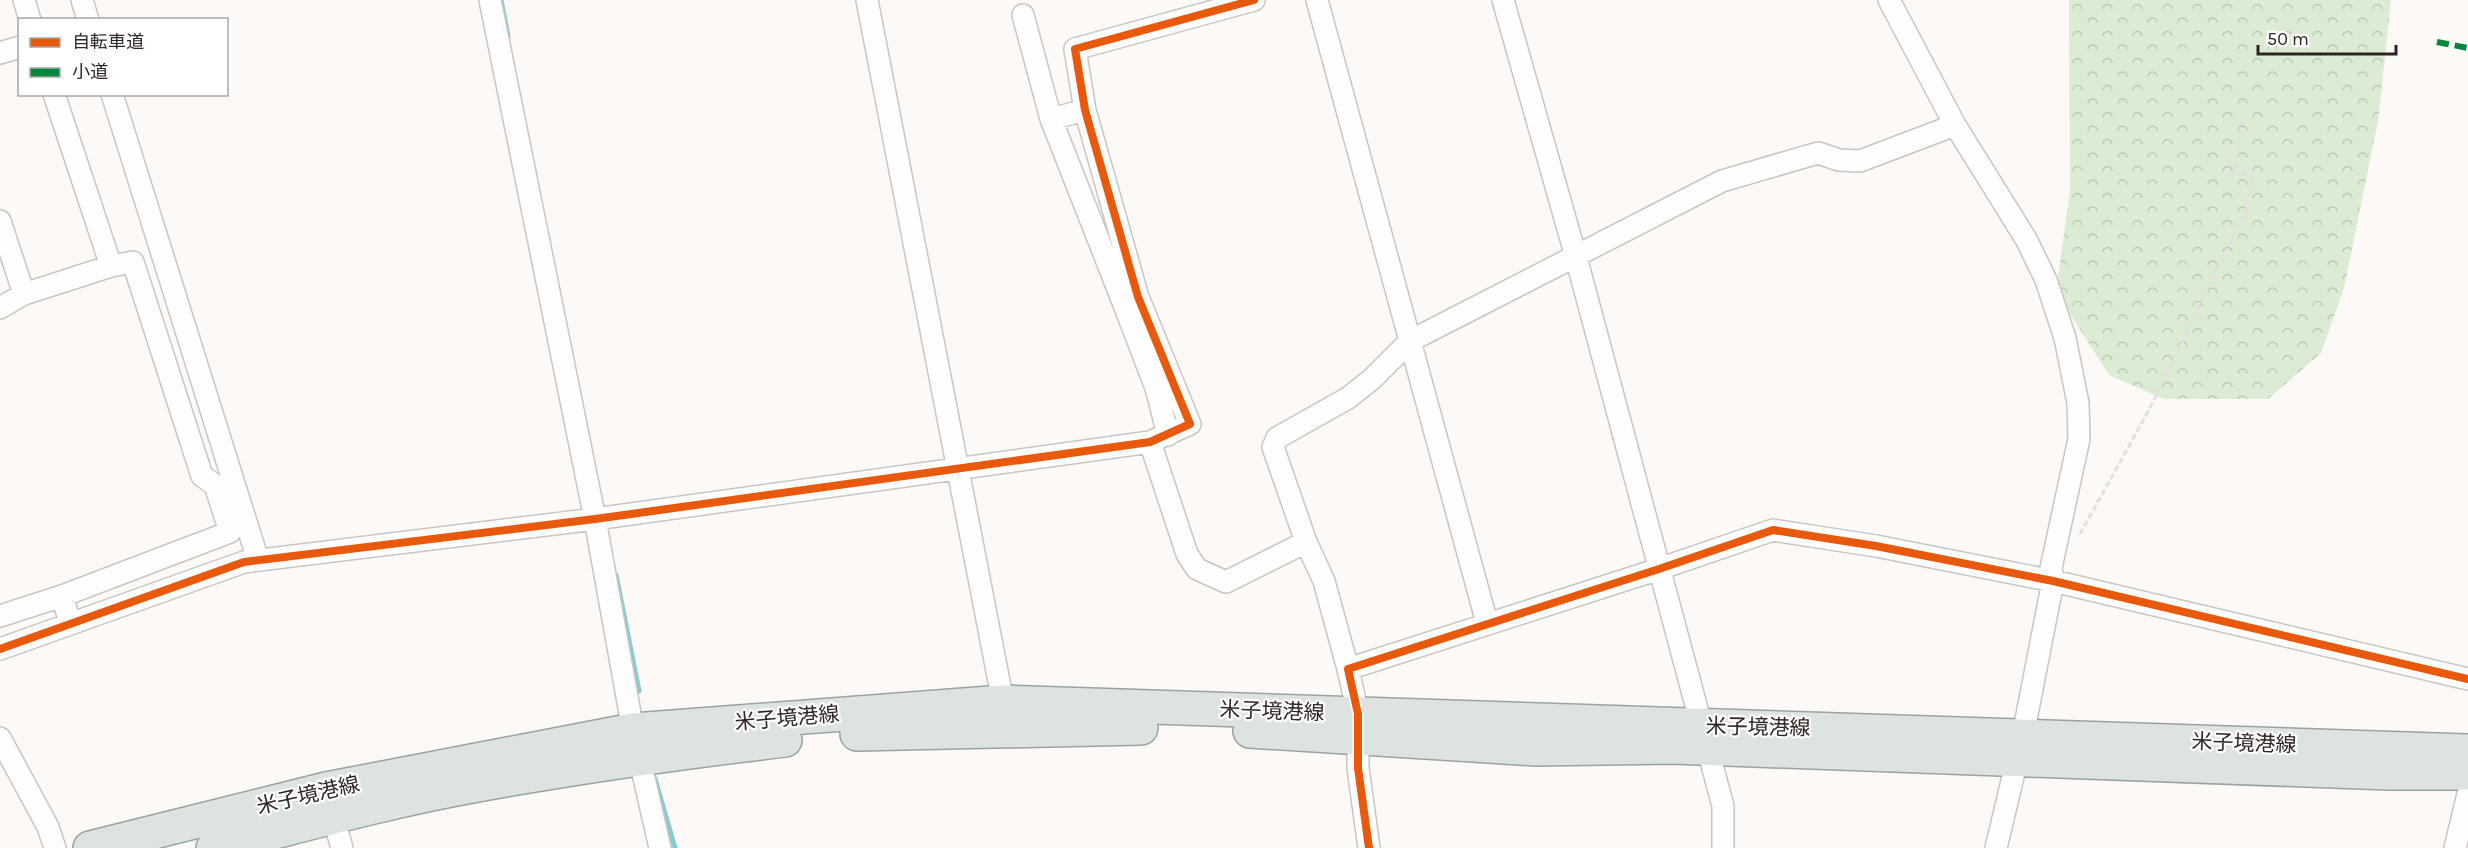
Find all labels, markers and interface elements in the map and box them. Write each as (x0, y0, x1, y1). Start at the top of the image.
legend (18, 18, 228, 96)
scale bar (2258, 18, 2396, 56)
text: 50 m (2267, 28, 2309, 50)
text: 自転車道 (72, 31, 144, 53)
text: 小道 (72, 61, 108, 83)
street label: 米子境港線 (1219, 697, 1325, 725)
street label: 米子境港線 (734, 701, 840, 735)
street label: 米子境港線 (1705, 714, 1811, 740)
street label: 米子境港線 (2191, 729, 2297, 757)
street label: 米子境港線 (254, 771, 362, 819)

